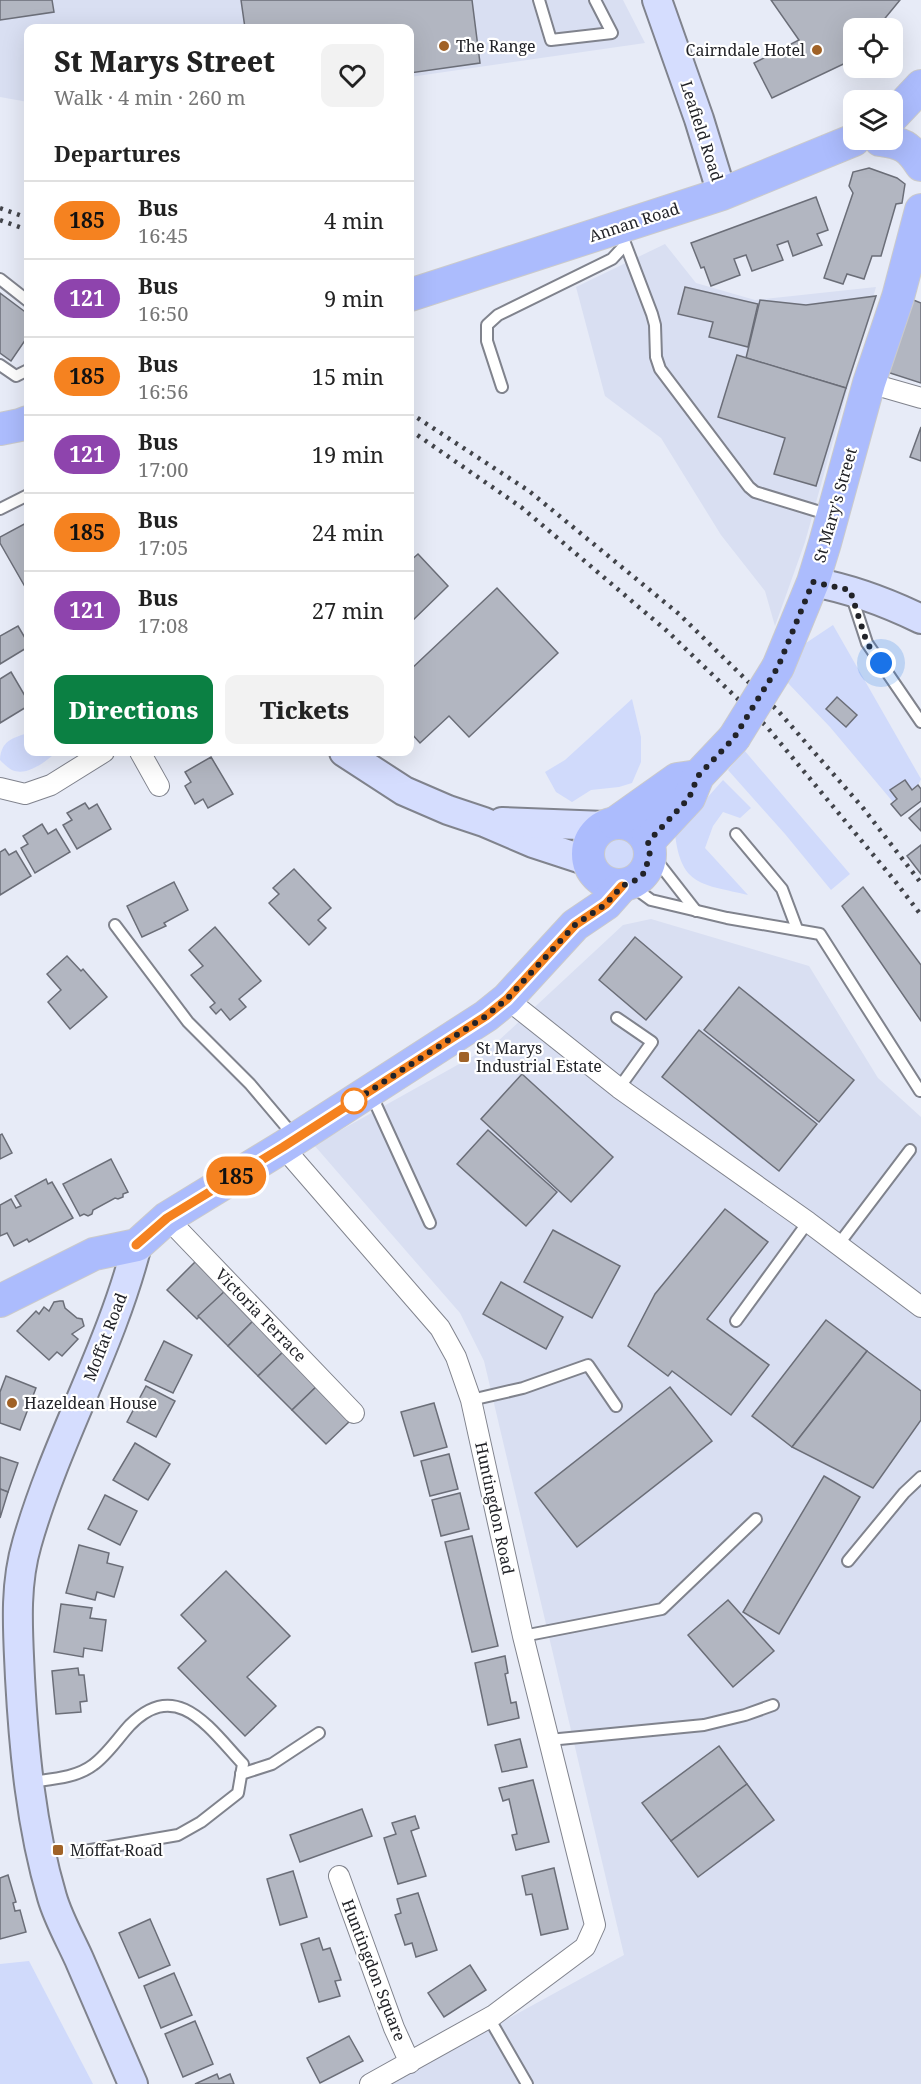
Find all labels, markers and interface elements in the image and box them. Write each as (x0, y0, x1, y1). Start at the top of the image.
map controls (843, 18, 903, 150)
button: locate (843, 18, 903, 78)
place label: The Range (456, 35, 536, 57)
marker: The Range (437, 39, 451, 53)
place label: Cairndale Hotel (686, 39, 805, 61)
text: St Marys Street (54, 42, 275, 80)
marker: Cairndale Hotel (810, 43, 824, 57)
button: heart (321, 44, 384, 107)
street label: Leafield Road (675, 78, 729, 184)
text: Walk · 4 min · 260 m (54, 84, 246, 111)
button: layers (843, 90, 903, 150)
text: Departures (54, 138, 181, 168)
text: Bus (138, 192, 178, 222)
street label: Annan Road (586, 197, 682, 247)
text: 4 min (324, 205, 384, 235)
text: 185 (69, 206, 105, 234)
text: 16:45 (138, 222, 188, 249)
text: Bus (138, 270, 178, 300)
text: 9 min (324, 283, 384, 313)
text: 121 (69, 284, 105, 312)
text: 16:50 (138, 300, 188, 327)
text: Bus (138, 348, 178, 378)
text: 15 min (312, 361, 384, 391)
text: 185 (69, 362, 105, 390)
text: 16:56 (138, 378, 188, 405)
text: Bus (138, 426, 178, 456)
text: 19 min (312, 439, 384, 469)
text: 121 (69, 440, 105, 468)
street label: St Mary's Street (808, 445, 862, 565)
text: 17:00 (138, 456, 188, 483)
text: Bus (138, 504, 178, 534)
text: 24 min (312, 517, 384, 547)
text: 185 (69, 518, 105, 546)
text: 17:05 (138, 534, 188, 561)
text: Bus (138, 582, 178, 612)
text: 27 min (312, 595, 384, 625)
text: 121 (69, 596, 105, 624)
text: 17:08 (138, 612, 188, 639)
your location (866, 648, 896, 678)
button: Directions (54, 675, 213, 744)
button: Tickets (225, 675, 384, 744)
place label: St Marys Industrial Estate (476, 1037, 602, 1077)
marker: St Marys Industrial Estate (457, 1050, 471, 1064)
unlabelled marker (341, 1088, 367, 1114)
line badge: 185 (202, 1156, 270, 1196)
text: 185 (218, 1162, 254, 1190)
street label: Victoria Terrace (211, 1263, 311, 1367)
street label: Moffat Road (78, 1290, 132, 1384)
place label: Hazeldean House (24, 1392, 157, 1414)
marker: Hazeldean House (5, 1396, 19, 1410)
street label: Huntingdon Road (470, 1440, 520, 1576)
place label: Moffat Road (70, 1839, 163, 1861)
marker: Moffat Road (51, 1843, 65, 1857)
street label: Huntingdon Square (337, 1896, 411, 2044)

